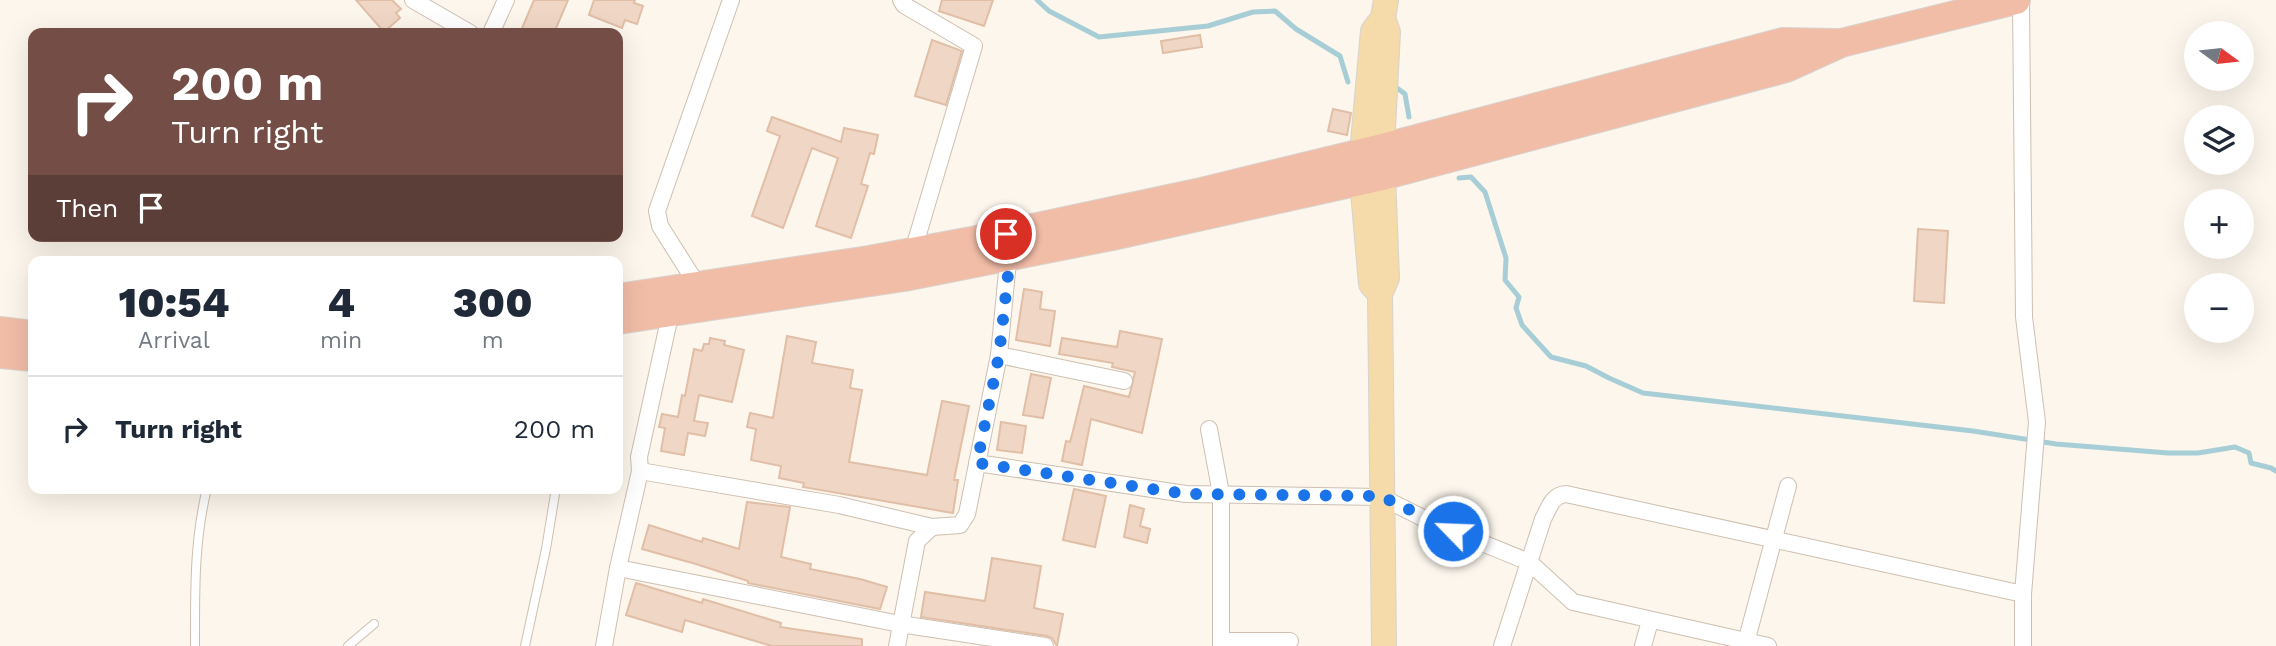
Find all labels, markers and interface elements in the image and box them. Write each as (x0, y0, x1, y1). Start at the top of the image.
north arrow (2184, 21, 2254, 91)
map controls (2184, 21, 2254, 343)
text: 200 m (171, 54, 323, 112)
icon: right (56, 56, 147, 147)
button: layers (2184, 105, 2254, 175)
text: Turn right (171, 113, 323, 151)
icon: arrive (132, 189, 170, 227)
button: + (2184, 189, 2254, 259)
text: Then (56, 193, 118, 223)
pin (976, 204, 1036, 264)
icon: arrive (987, 215, 1025, 253)
button: − (2184, 273, 2254, 343)
text: 10:54 (118, 278, 230, 327)
text: 4 (327, 278, 355, 327)
text: 300 (453, 278, 533, 327)
text: Arrival (138, 327, 210, 354)
text: min (320, 327, 362, 354)
text: m (482, 327, 504, 354)
icon: right (56, 410, 94, 448)
text: Turn right (115, 414, 242, 444)
text: 200 m (514, 414, 595, 444)
position arrow (1416, 494, 1490, 568)

